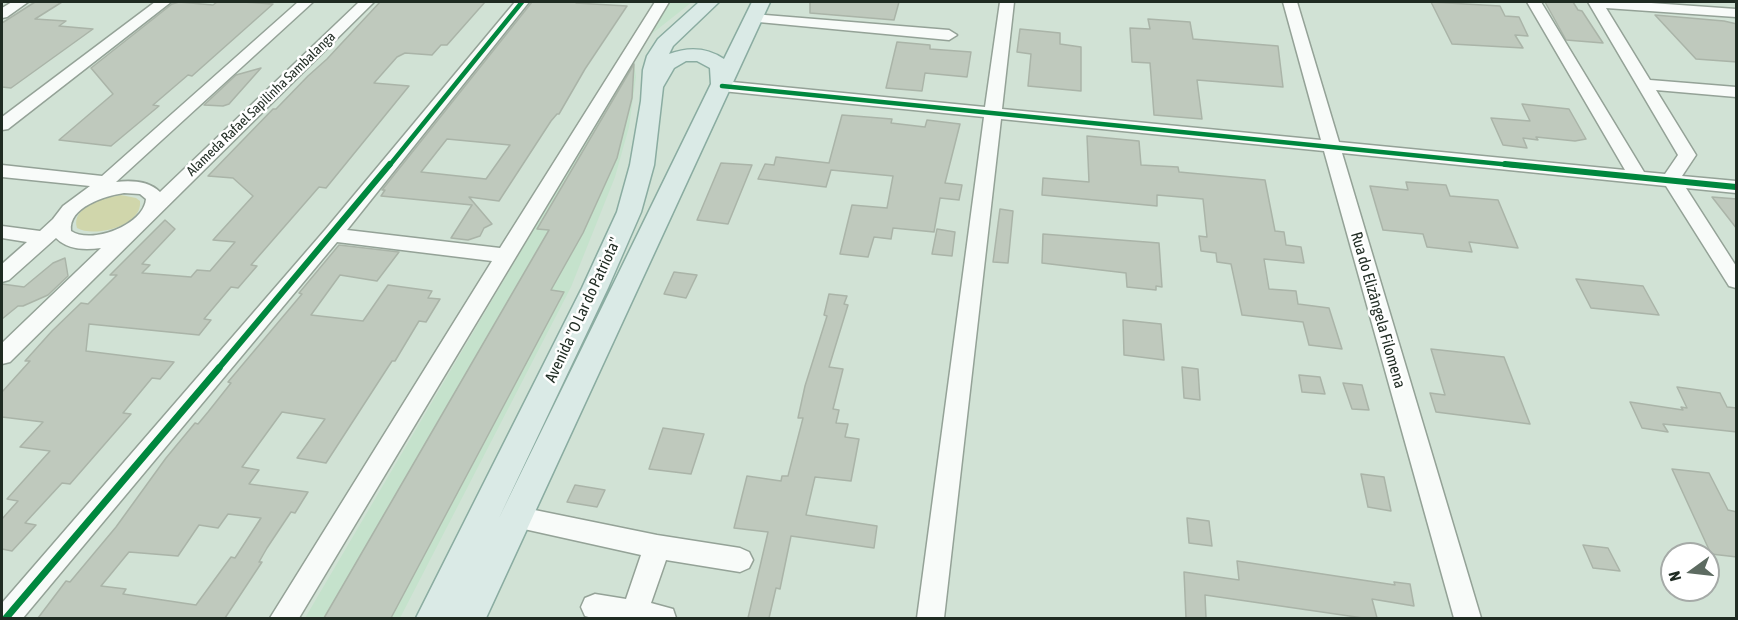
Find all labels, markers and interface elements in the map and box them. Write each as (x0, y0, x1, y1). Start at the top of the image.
street label: Alameda Rafael Sapilinha Sambalanga (183, 28, 339, 180)
street label: Rua do Elizângela Filomena (1346, 230, 1410, 390)
street label: Avenida "O Lar do Patriota" (541, 235, 625, 385)
north arrow (1660, 542, 1720, 602)
text: N (1665, 569, 1684, 583)

